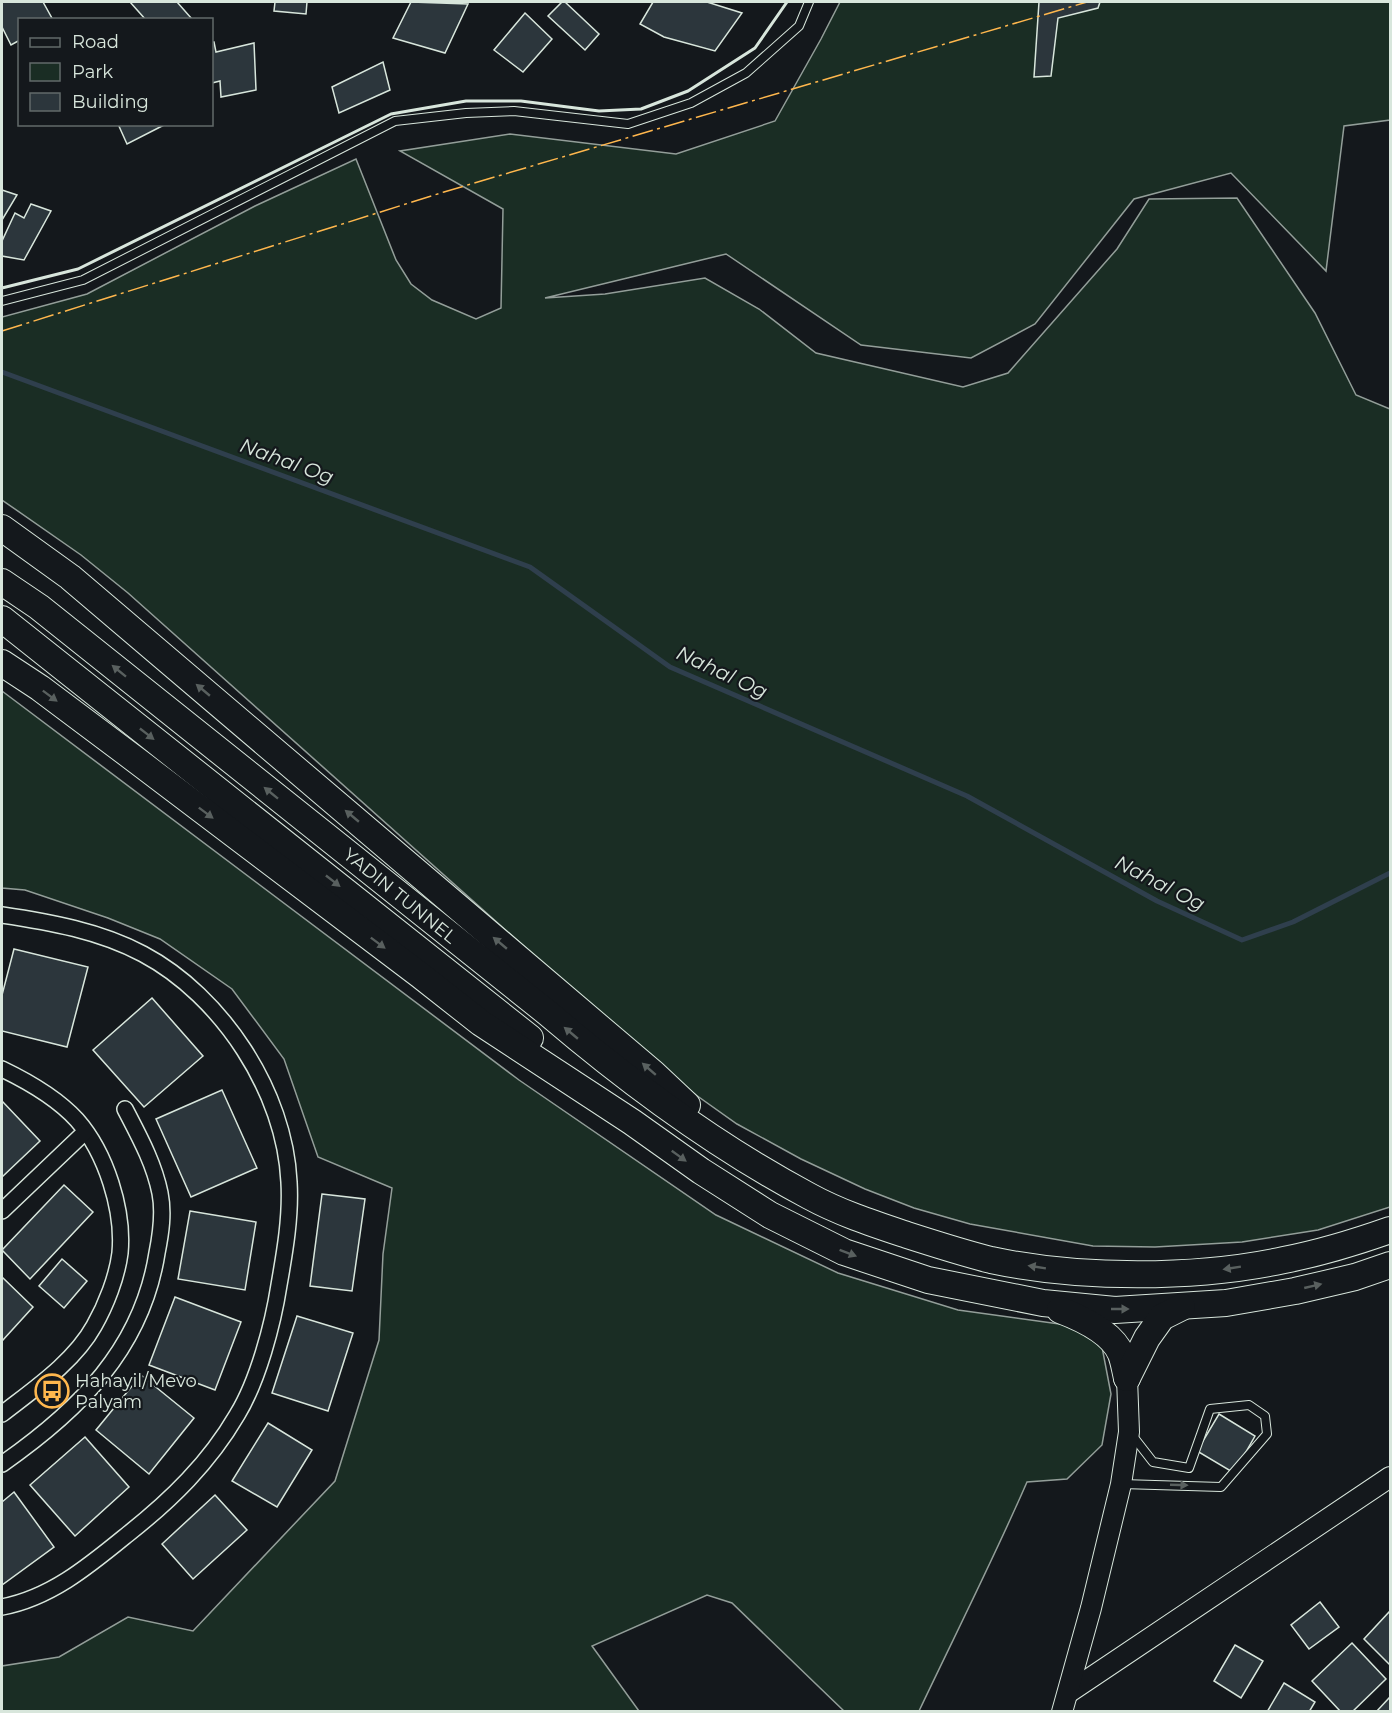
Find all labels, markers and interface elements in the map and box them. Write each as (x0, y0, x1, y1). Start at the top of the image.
legend (18, 18, 213, 126)
text: Road (72, 31, 119, 53)
text: Park (72, 61, 113, 83)
text: Building (72, 91, 149, 113)
water label: Nahal Og (237, 433, 337, 489)
water label: Nahal Og (673, 640, 771, 704)
one-way arrow (111, 665, 127, 678)
one-way arrow (196, 684, 211, 697)
one-way arrow (43, 689, 58, 701)
one-way arrow (139, 727, 155, 740)
one-way arrow (263, 787, 279, 800)
one-way arrow (198, 806, 214, 819)
one-way arrow (344, 810, 360, 823)
street label: YADIN TUNNEL (339, 844, 461, 949)
water label: Nahal Og (1111, 850, 1209, 916)
one-way arrow (325, 875, 340, 887)
one-way arrow (370, 937, 386, 949)
one-way arrow (493, 937, 508, 950)
one-way arrow (564, 1027, 579, 1040)
one-way arrow (642, 1063, 657, 1076)
one-way arrow (671, 1150, 687, 1162)
one-way arrow (839, 1249, 857, 1258)
one-way arrow (1028, 1262, 1047, 1271)
one-way arrow (1222, 1264, 1241, 1273)
one-way arrow (1304, 1281, 1322, 1291)
one-way arrow (1111, 1304, 1130, 1314)
place label: Hahayil/Mevo Palyam (75, 1370, 197, 1413)
bus stop icon: Hahayil/Mevo Palyam (34, 1373, 70, 1409)
one-way arrow (1170, 1481, 1189, 1490)

